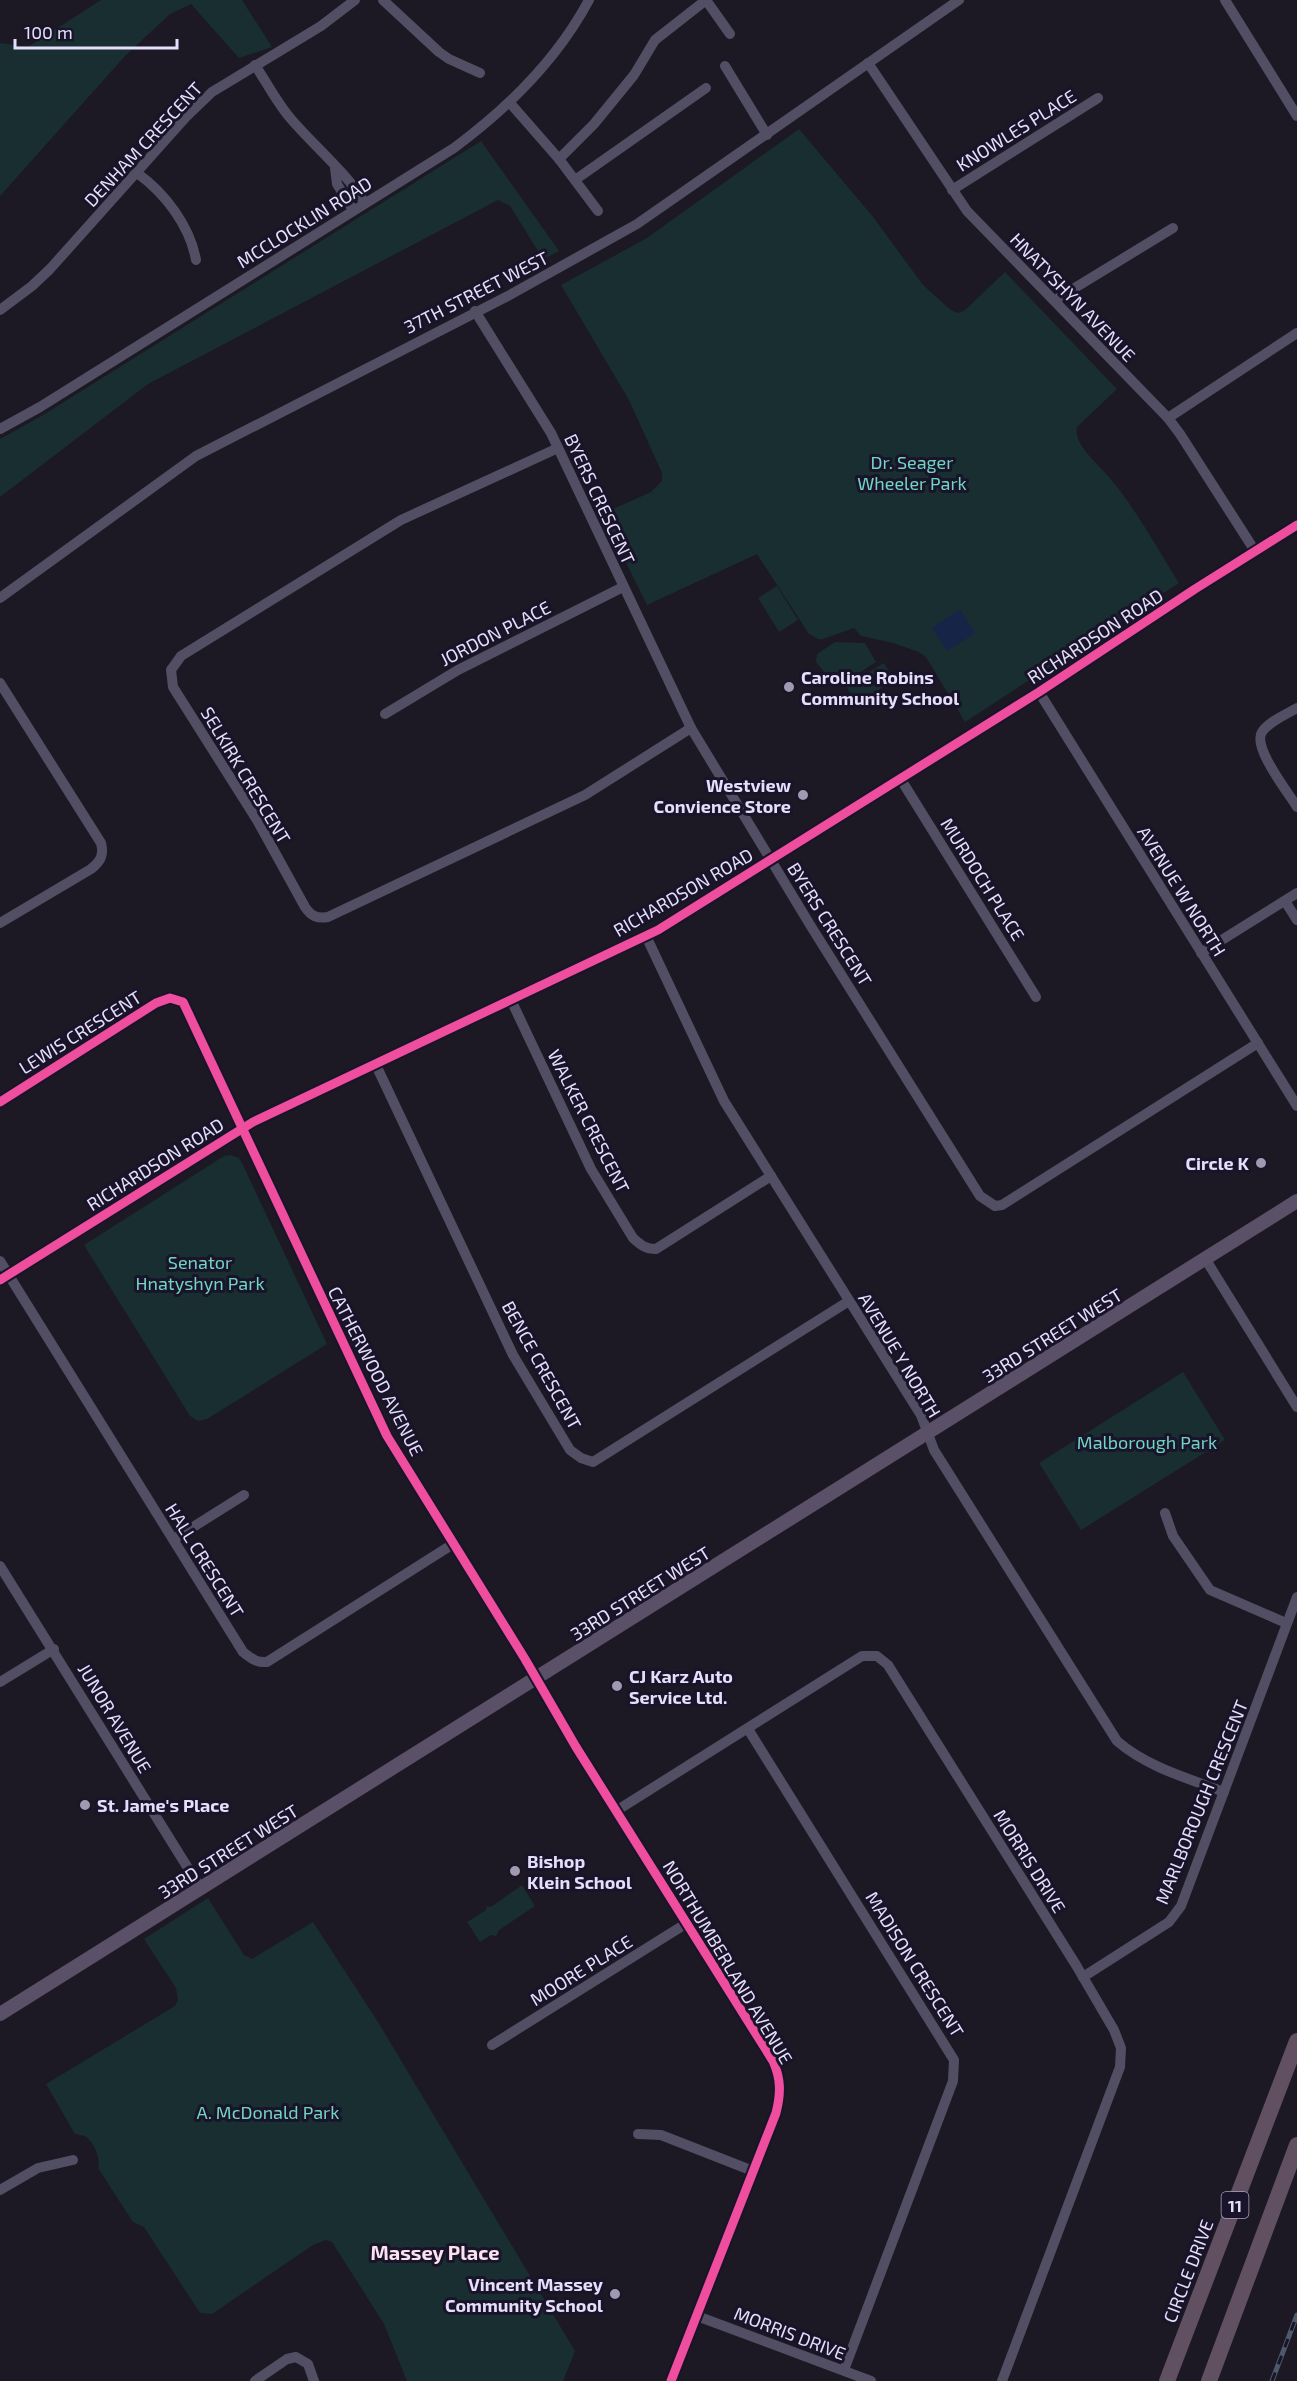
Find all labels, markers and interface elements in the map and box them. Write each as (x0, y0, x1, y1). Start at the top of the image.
scale bar (15, 12, 177, 50)
text: 100 m (24, 21, 73, 43)
street label: DENHAM CRESCENT (79, 77, 207, 211)
street label: KNOWLES PLACE (952, 84, 1080, 176)
street label: MCCLOCKLIN ROAD (232, 172, 376, 272)
street label: HNATYSHYN AVENUE (1006, 228, 1140, 366)
street label: 37TH STREET WEST (400, 246, 552, 338)
street label: BYERS CRESCENT (560, 430, 640, 568)
park label: Dr. Seager Wheeler Park (857, 451, 967, 494)
street label: RICHARDSON ROAD (1023, 584, 1167, 688)
street label: JORDON PLACE (436, 596, 554, 670)
place label: Caroline Robins Community School (801, 666, 959, 709)
marker: Caroline Robins Community School (782, 680, 796, 694)
street label: SELKIRK CRESCENT (197, 703, 296, 848)
place label: Westview Convience Store (654, 774, 792, 817)
marker: Westview Convience Store (796, 788, 810, 802)
street label: MURDOCH PLACE (936, 814, 1030, 944)
street label: AVENUE W NORTH (1133, 822, 1231, 960)
street label: RICHARDSON ROAD (609, 843, 757, 941)
street label: BYERS CRESCENT (783, 858, 877, 990)
street label: LEWIS CRESCENT (15, 985, 146, 1078)
street label: WALKER CRESCENT (543, 1046, 635, 1197)
street label: RICHARDSON ROAD (82, 1113, 228, 1215)
place label: Circle K (1185, 1152, 1250, 1174)
marker: Circle K (1254, 1156, 1268, 1170)
park label: Senator Hnatyshyn Park (135, 1251, 265, 1294)
street label: CATHERWOOD AVENUE (324, 1283, 428, 1459)
street label: 33RD STREET WEST (978, 1283, 1126, 1387)
street label: AVENUE Y NORTH (854, 1289, 946, 1421)
street label: BENCE CRESCENT (498, 1297, 587, 1433)
park label: Malborough Park (1077, 1431, 1217, 1453)
street label: HALL CRESCENT (161, 1499, 249, 1622)
street label: 33RD STREET WEST (566, 1541, 714, 1645)
street label: JUNOR AVENUE (74, 1659, 156, 1777)
place label: CJ Karz Auto Service Ltd. (629, 1665, 733, 1708)
marker: CJ Karz Auto Service Ltd. (610, 1679, 624, 1693)
street label: MARLBOROUGH CRESCENT (1150, 1696, 1252, 1907)
place label: St. Jame's Place (97, 1794, 229, 1816)
marker: St. Jame's Place (78, 1798, 92, 1812)
street label: 33RD STREET WEST (154, 1799, 302, 1903)
street label: MORRIS DRIVE (989, 1805, 1071, 1917)
place label: Bishop Klein School (527, 1850, 632, 1893)
street label: NORTHUMBERLAND AVENUE (658, 1856, 798, 2068)
marker: Bishop Klein School (508, 1864, 522, 1878)
street label: MADISON CRESCENT (861, 1887, 969, 2041)
street label: MOORE PLACE (526, 1930, 636, 2010)
park label: A. McDonald Park (197, 2101, 339, 2123)
road number: 11 (1222, 2192, 1248, 2218)
street label: CIRCLE DRIVE (1158, 2216, 1218, 2326)
district label: Massey Place (371, 2240, 499, 2265)
place label: Vincent Massey Community School (445, 2273, 604, 2316)
marker: Vincent Massey Community School (608, 2287, 622, 2301)
street label: MORRIS DRIVE (731, 2302, 849, 2364)

